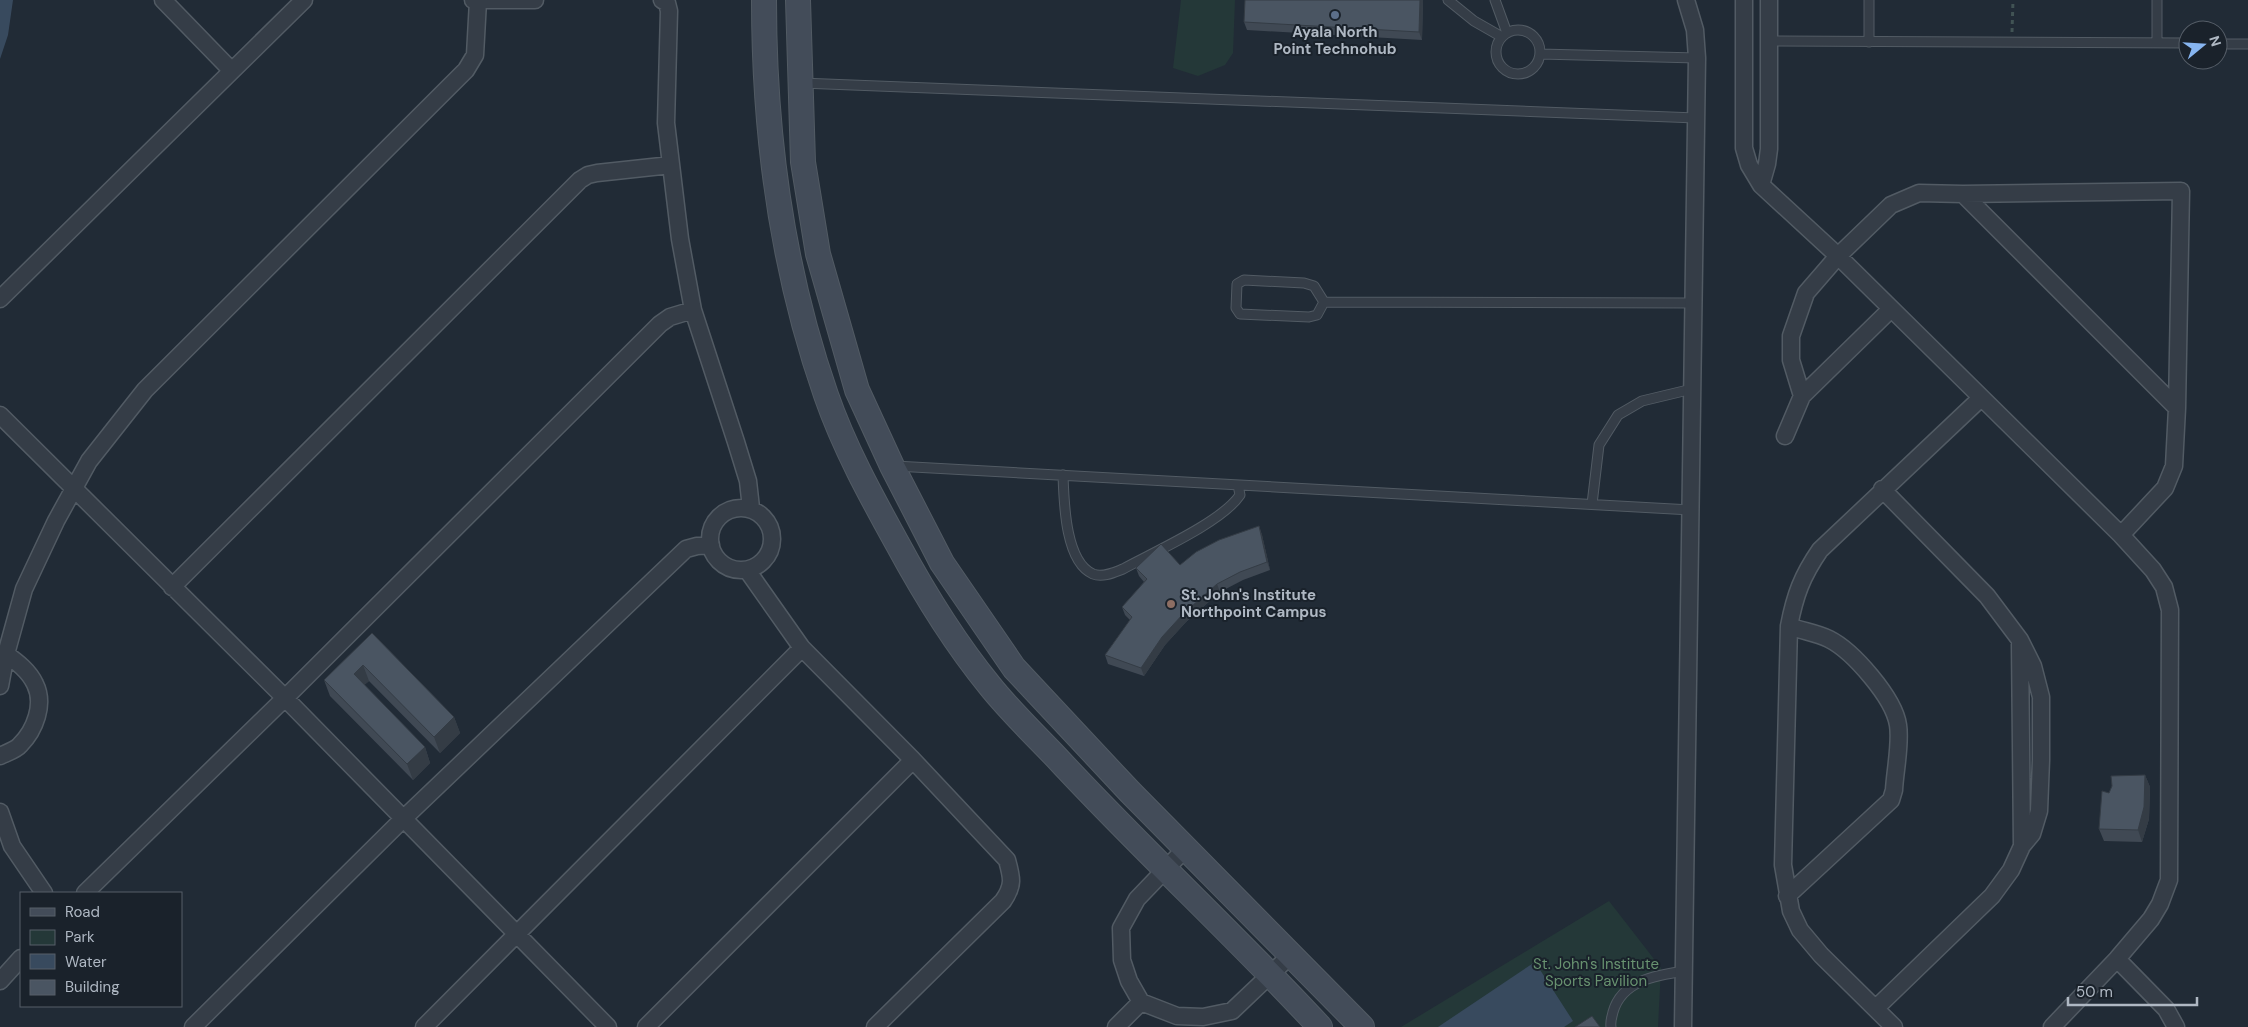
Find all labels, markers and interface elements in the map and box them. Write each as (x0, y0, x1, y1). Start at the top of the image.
marker: Ayala North Point Technohub (1329, 9, 1341, 21)
north arrow (2178, 20, 2228, 70)
place label: Ayala North Point Technohub (1273, 22, 1397, 59)
text: N (2205, 33, 2226, 49)
place label: St. John's Institute Northpoint Campus (1181, 585, 1326, 622)
marker: St. John's Institute Northpoint Campus (1165, 598, 1177, 610)
legend (20, 892, 182, 1007)
text: Road (65, 902, 100, 922)
text: Park (65, 927, 95, 947)
text: Water (65, 952, 107, 972)
park label: St. John's Institute Sports Pavilion (1533, 954, 1659, 991)
scale bar (2068, 974, 2197, 1006)
text: Building (65, 977, 120, 997)
text: 50 m (2076, 982, 2113, 1002)

